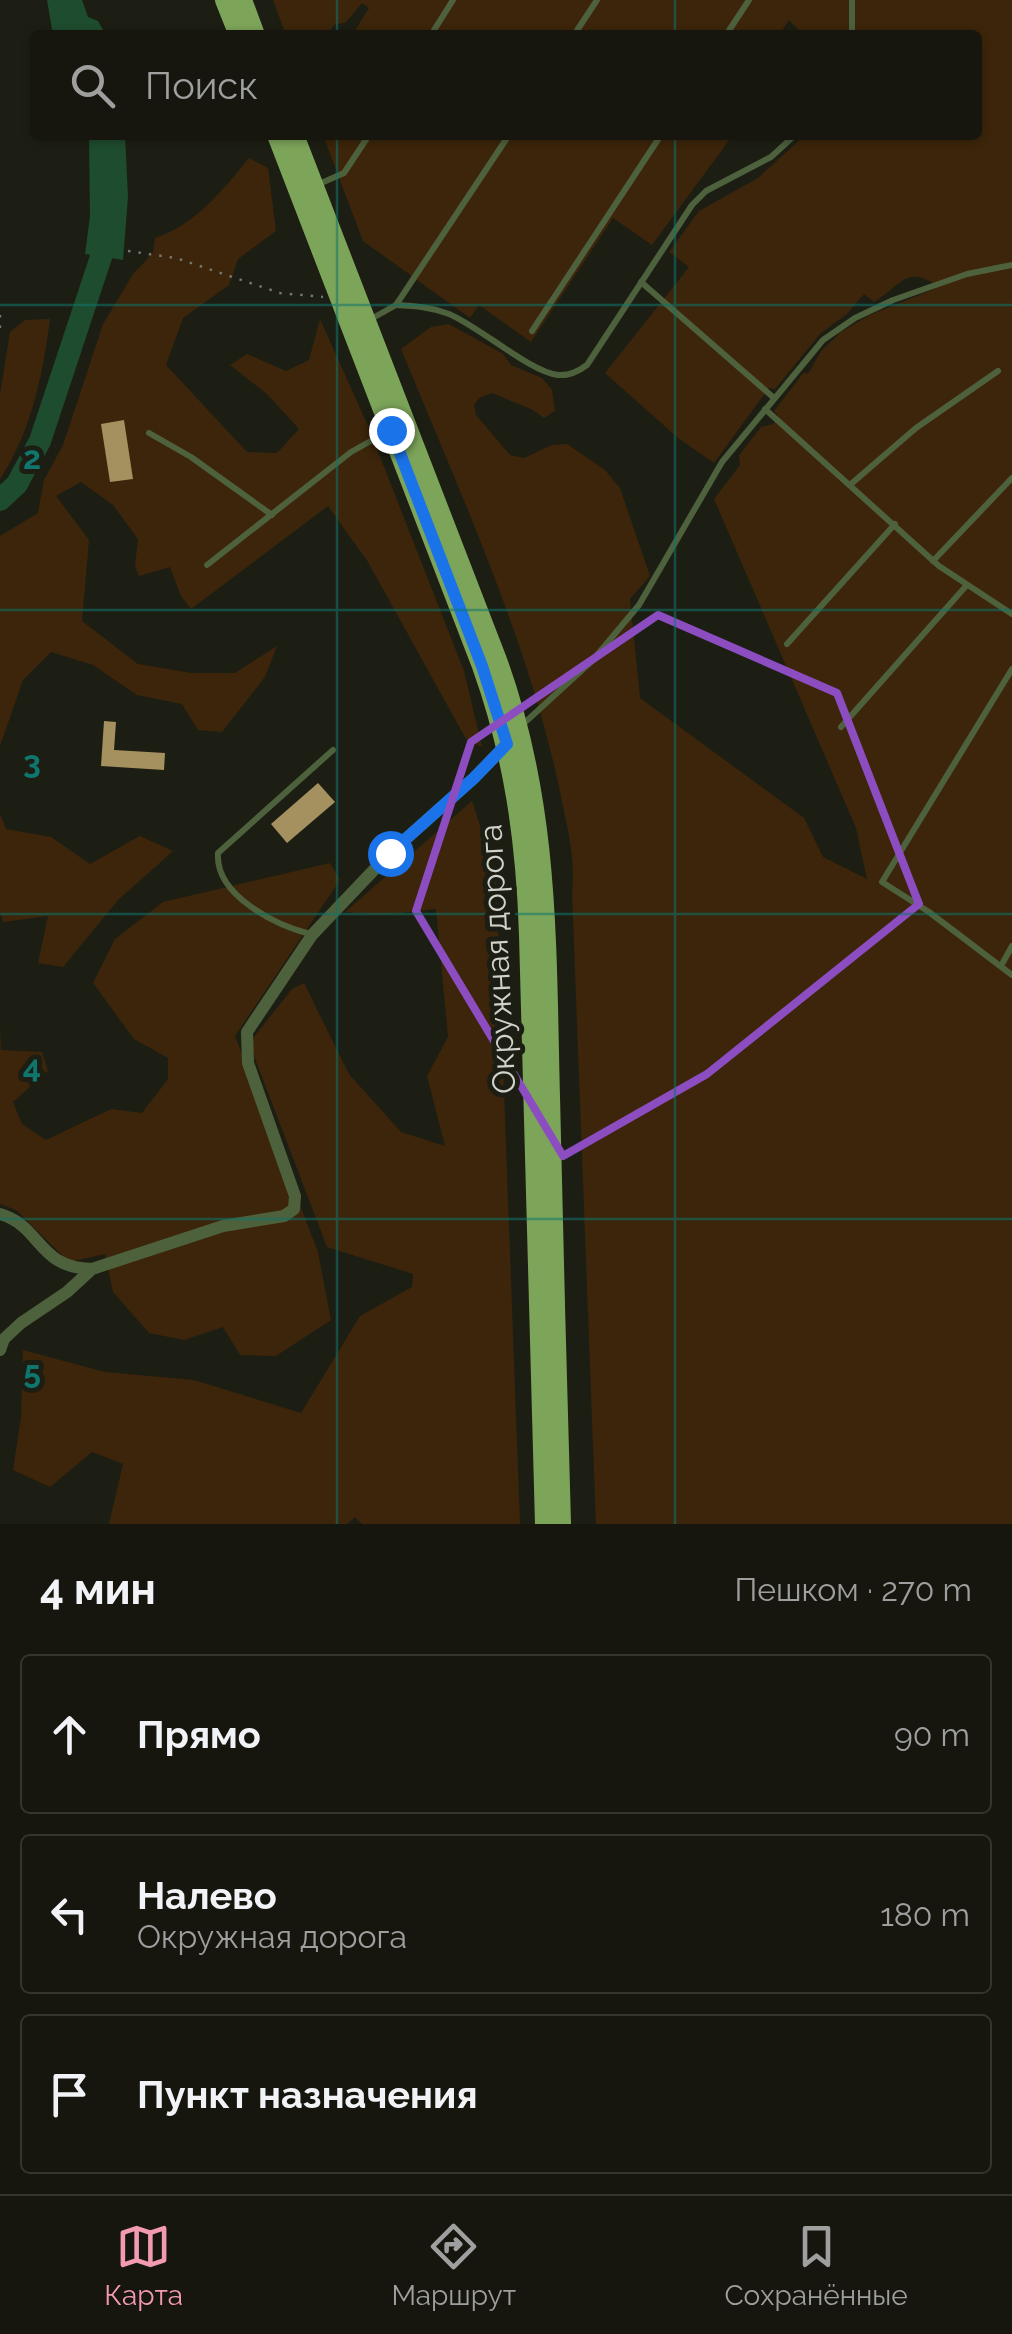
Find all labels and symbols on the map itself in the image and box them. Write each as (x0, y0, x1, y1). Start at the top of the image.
route end (369, 408, 415, 454)
text: 2 (23, 439, 41, 476)
text: 3 (23, 743, 41, 780)
street label: Окружная дорога (471, 823, 523, 1095)
route start (368, 831, 414, 877)
text: 4 (23, 1048, 41, 1085)
text: 5 (23, 1353, 41, 1390)

